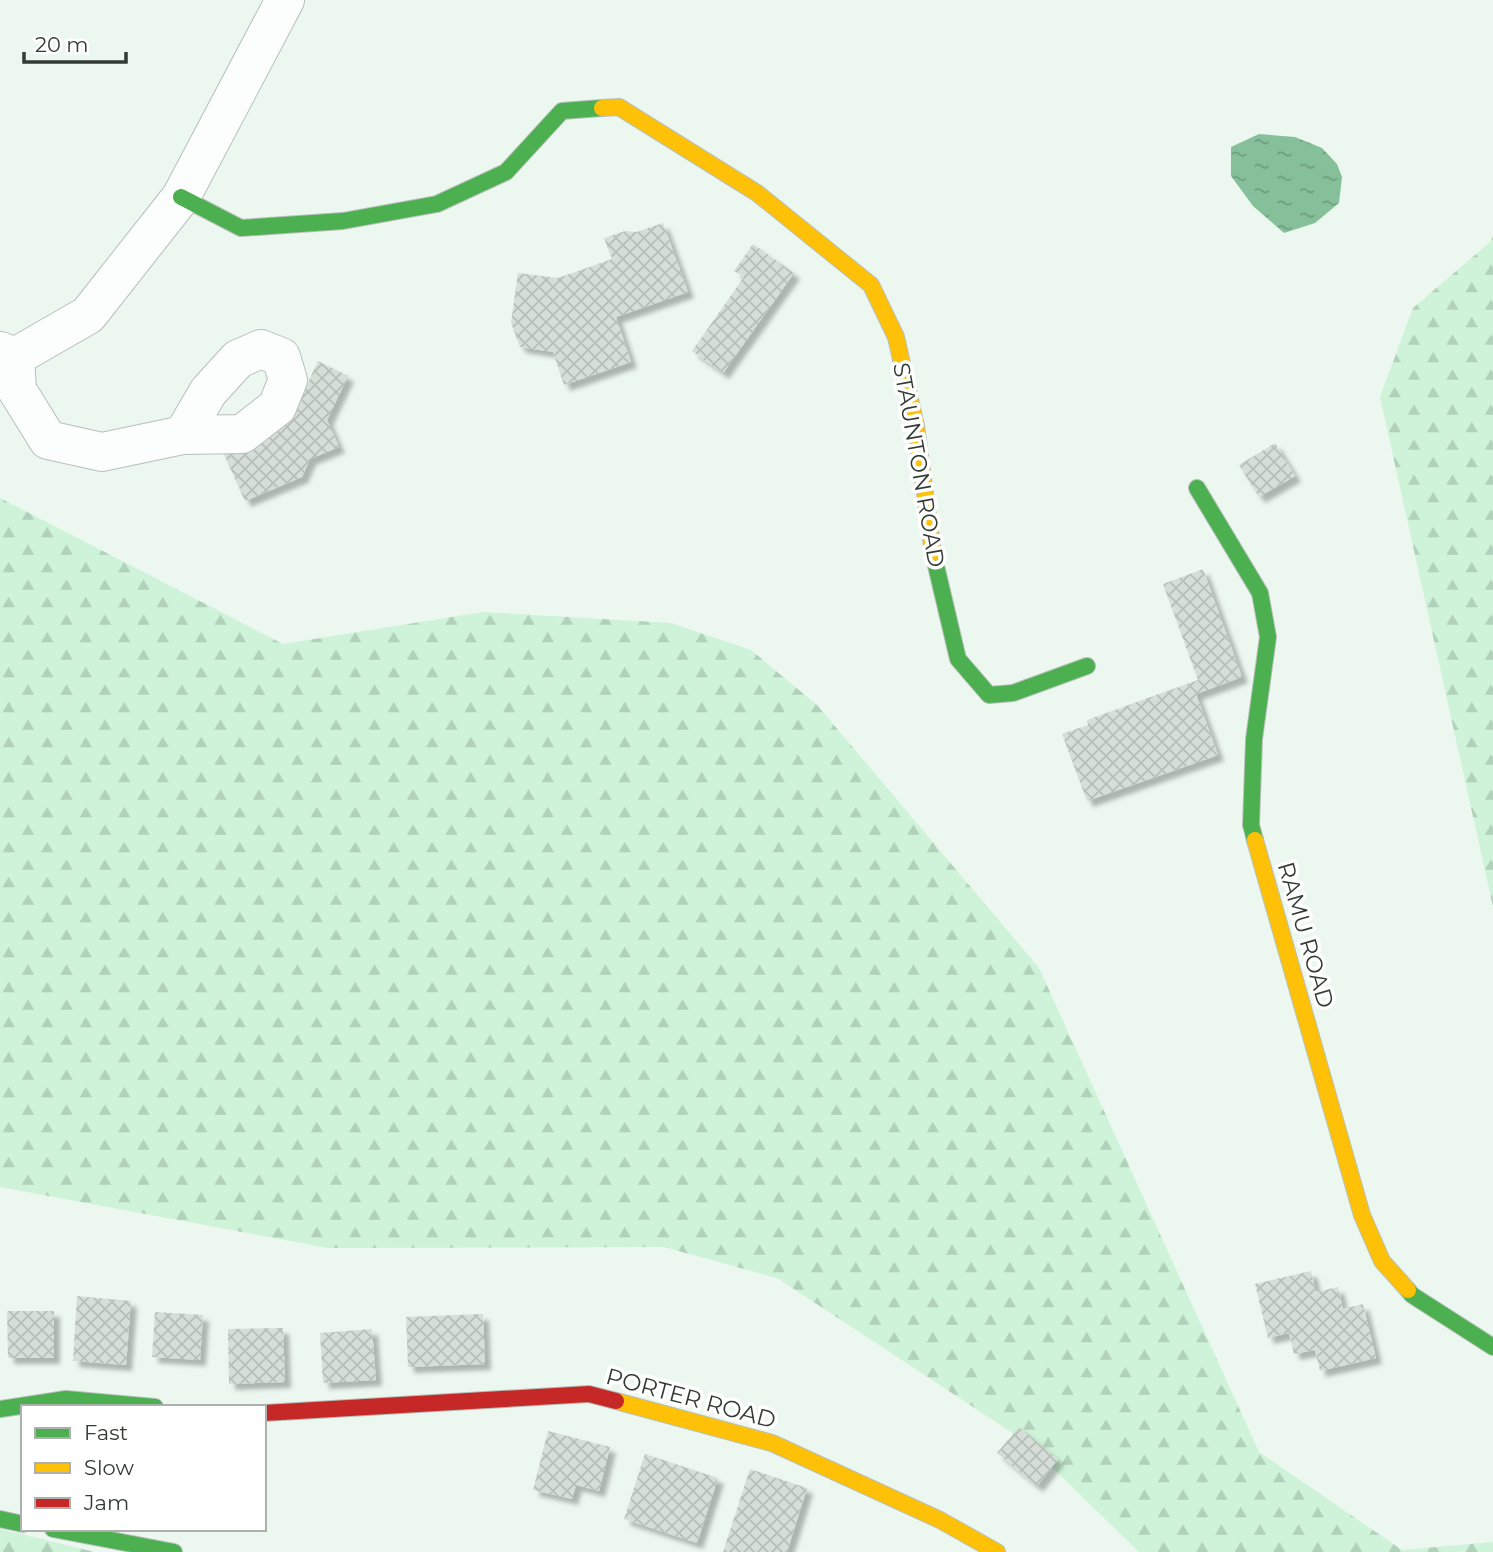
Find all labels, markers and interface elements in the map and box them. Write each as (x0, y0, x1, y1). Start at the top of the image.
scale bar (24, 21, 126, 65)
text: 20 m (35, 32, 89, 57)
street label: STAUNTON ROAD (887, 360, 951, 570)
street label: RAMU ROAD (1272, 859, 1340, 1011)
street label: PORTER ROAD (603, 1362, 779, 1434)
legend (21, 1405, 266, 1531)
text: Fast (84, 1420, 128, 1445)
text: Slow (84, 1455, 134, 1480)
text: Jam (83, 1490, 129, 1515)

